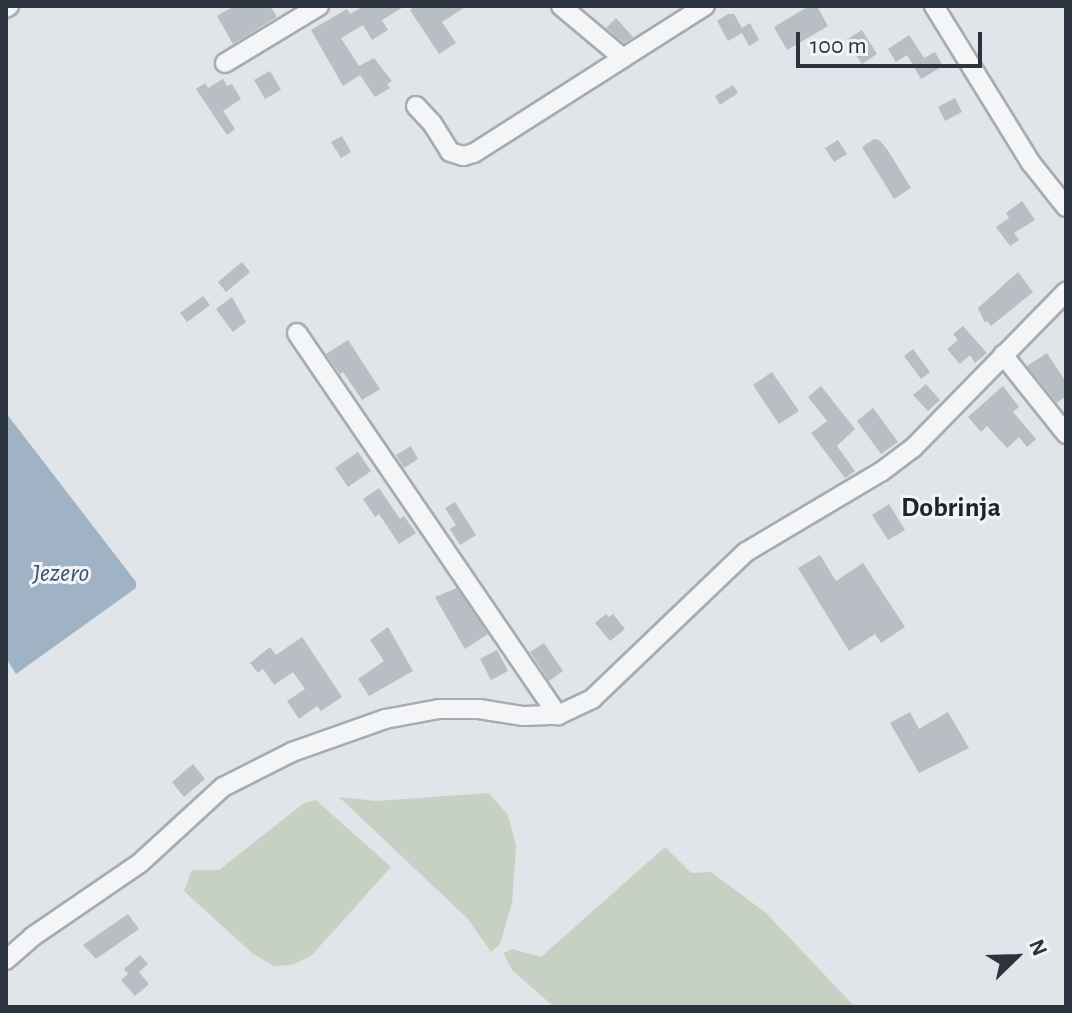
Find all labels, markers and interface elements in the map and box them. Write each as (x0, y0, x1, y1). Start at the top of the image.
scale bar (800, 16, 986, 66)
text: 100 m (810, 34, 867, 58)
district label: Dobrinja (901, 491, 1001, 525)
water label: Jezero (33, 558, 89, 590)
north arrow (976, 917, 1056, 997)
text: N (1025, 936, 1051, 959)

